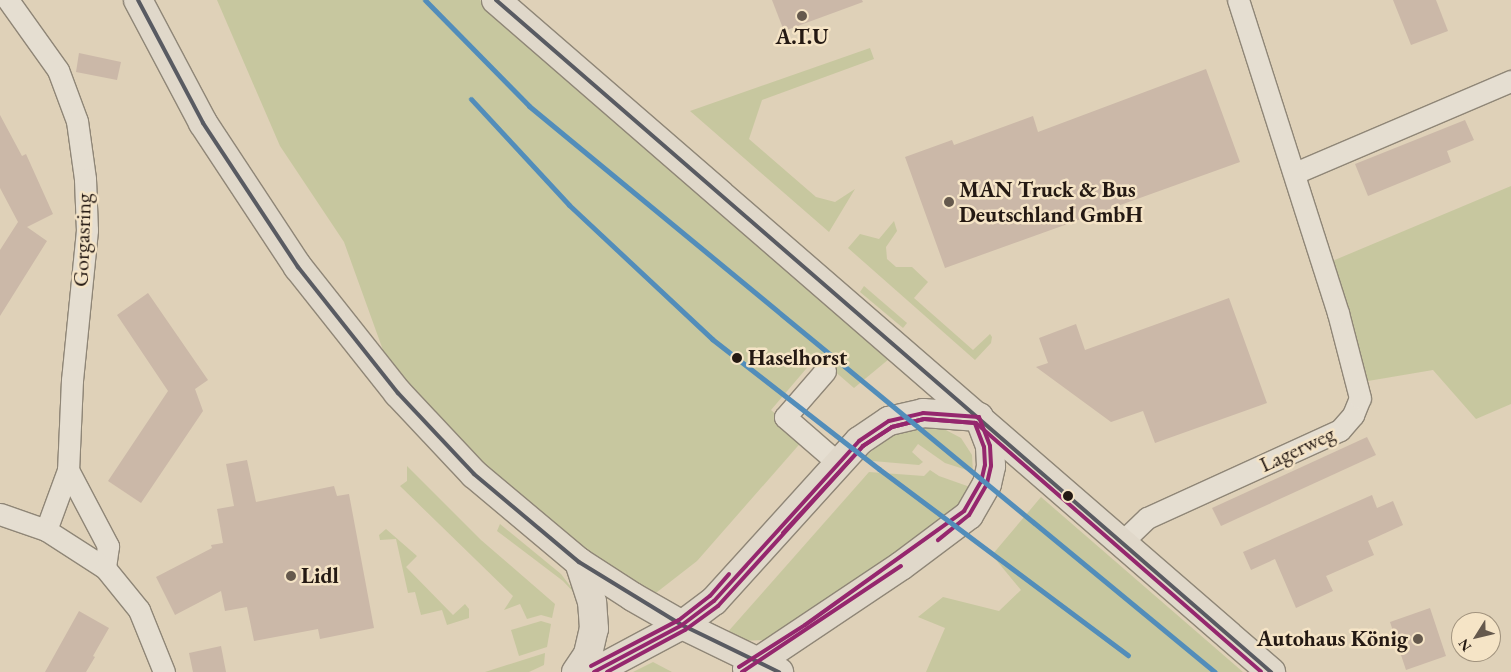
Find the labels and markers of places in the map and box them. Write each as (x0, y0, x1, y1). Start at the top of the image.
marker: A.T.U (796, 10, 808, 22)
place label: A.T.U (775, 24, 829, 50)
place label: MAN Truck & Bus Deutschland GmbH (959, 176, 1143, 228)
marker: MAN Truck & Bus Deutschland GmbH (943, 196, 955, 208)
place label: Haselhorst (748, 345, 847, 371)
marker: Haselhorst (730, 351, 744, 365)
unlabelled marker (1063, 491, 1073, 501)
place label: Lidl (301, 563, 339, 589)
marker: Lidl (285, 570, 297, 582)
place label: Autohaus König (1257, 626, 1408, 652)
marker: Autohaus König (1412, 633, 1424, 645)

